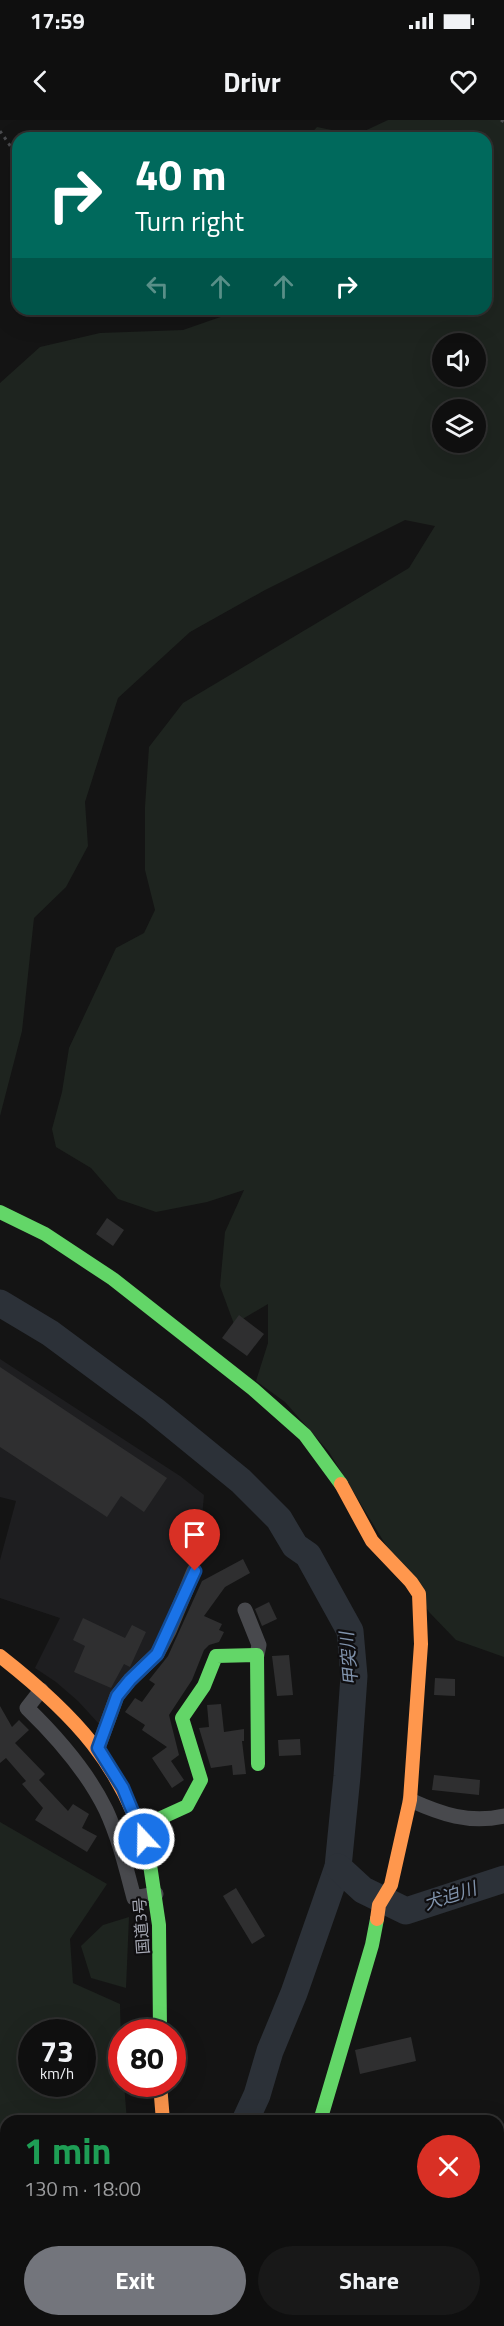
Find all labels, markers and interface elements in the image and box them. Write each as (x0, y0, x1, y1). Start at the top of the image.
text: 17:59 (30, 4, 85, 38)
text: Drivr (223, 61, 281, 102)
icon: back (24, 65, 57, 98)
icon: heart (447, 65, 480, 98)
text: 40 m (135, 142, 227, 206)
icon: right (36, 156, 114, 234)
text: Turn right (135, 200, 244, 241)
icon: left (141, 270, 174, 303)
icon: ahead (204, 270, 237, 303)
icon: ahead (267, 270, 300, 303)
icon: right (330, 270, 363, 303)
map controls (432, 333, 486, 453)
button: sound (432, 333, 486, 387)
button: layers (432, 399, 486, 453)
pin (169, 1509, 220, 1571)
icon: arrive (178, 1518, 211, 1551)
water label: 甲突川 (333, 1629, 364, 1687)
position arrow (112, 1807, 176, 1871)
water label: 犬迫川 (420, 1874, 482, 1917)
street label: 国道3号 (127, 1897, 155, 1955)
speed limit sign: 80 (108, 2019, 186, 2097)
text: 73 (40, 2028, 74, 2074)
text: km/h (40, 2062, 74, 2085)
text: 1 min (24, 2123, 111, 2178)
button: close (417, 2135, 480, 2198)
text: 130 m · 18:00 (24, 2173, 141, 2204)
button: Exit (24, 2246, 246, 2315)
button: Share (258, 2246, 480, 2315)

